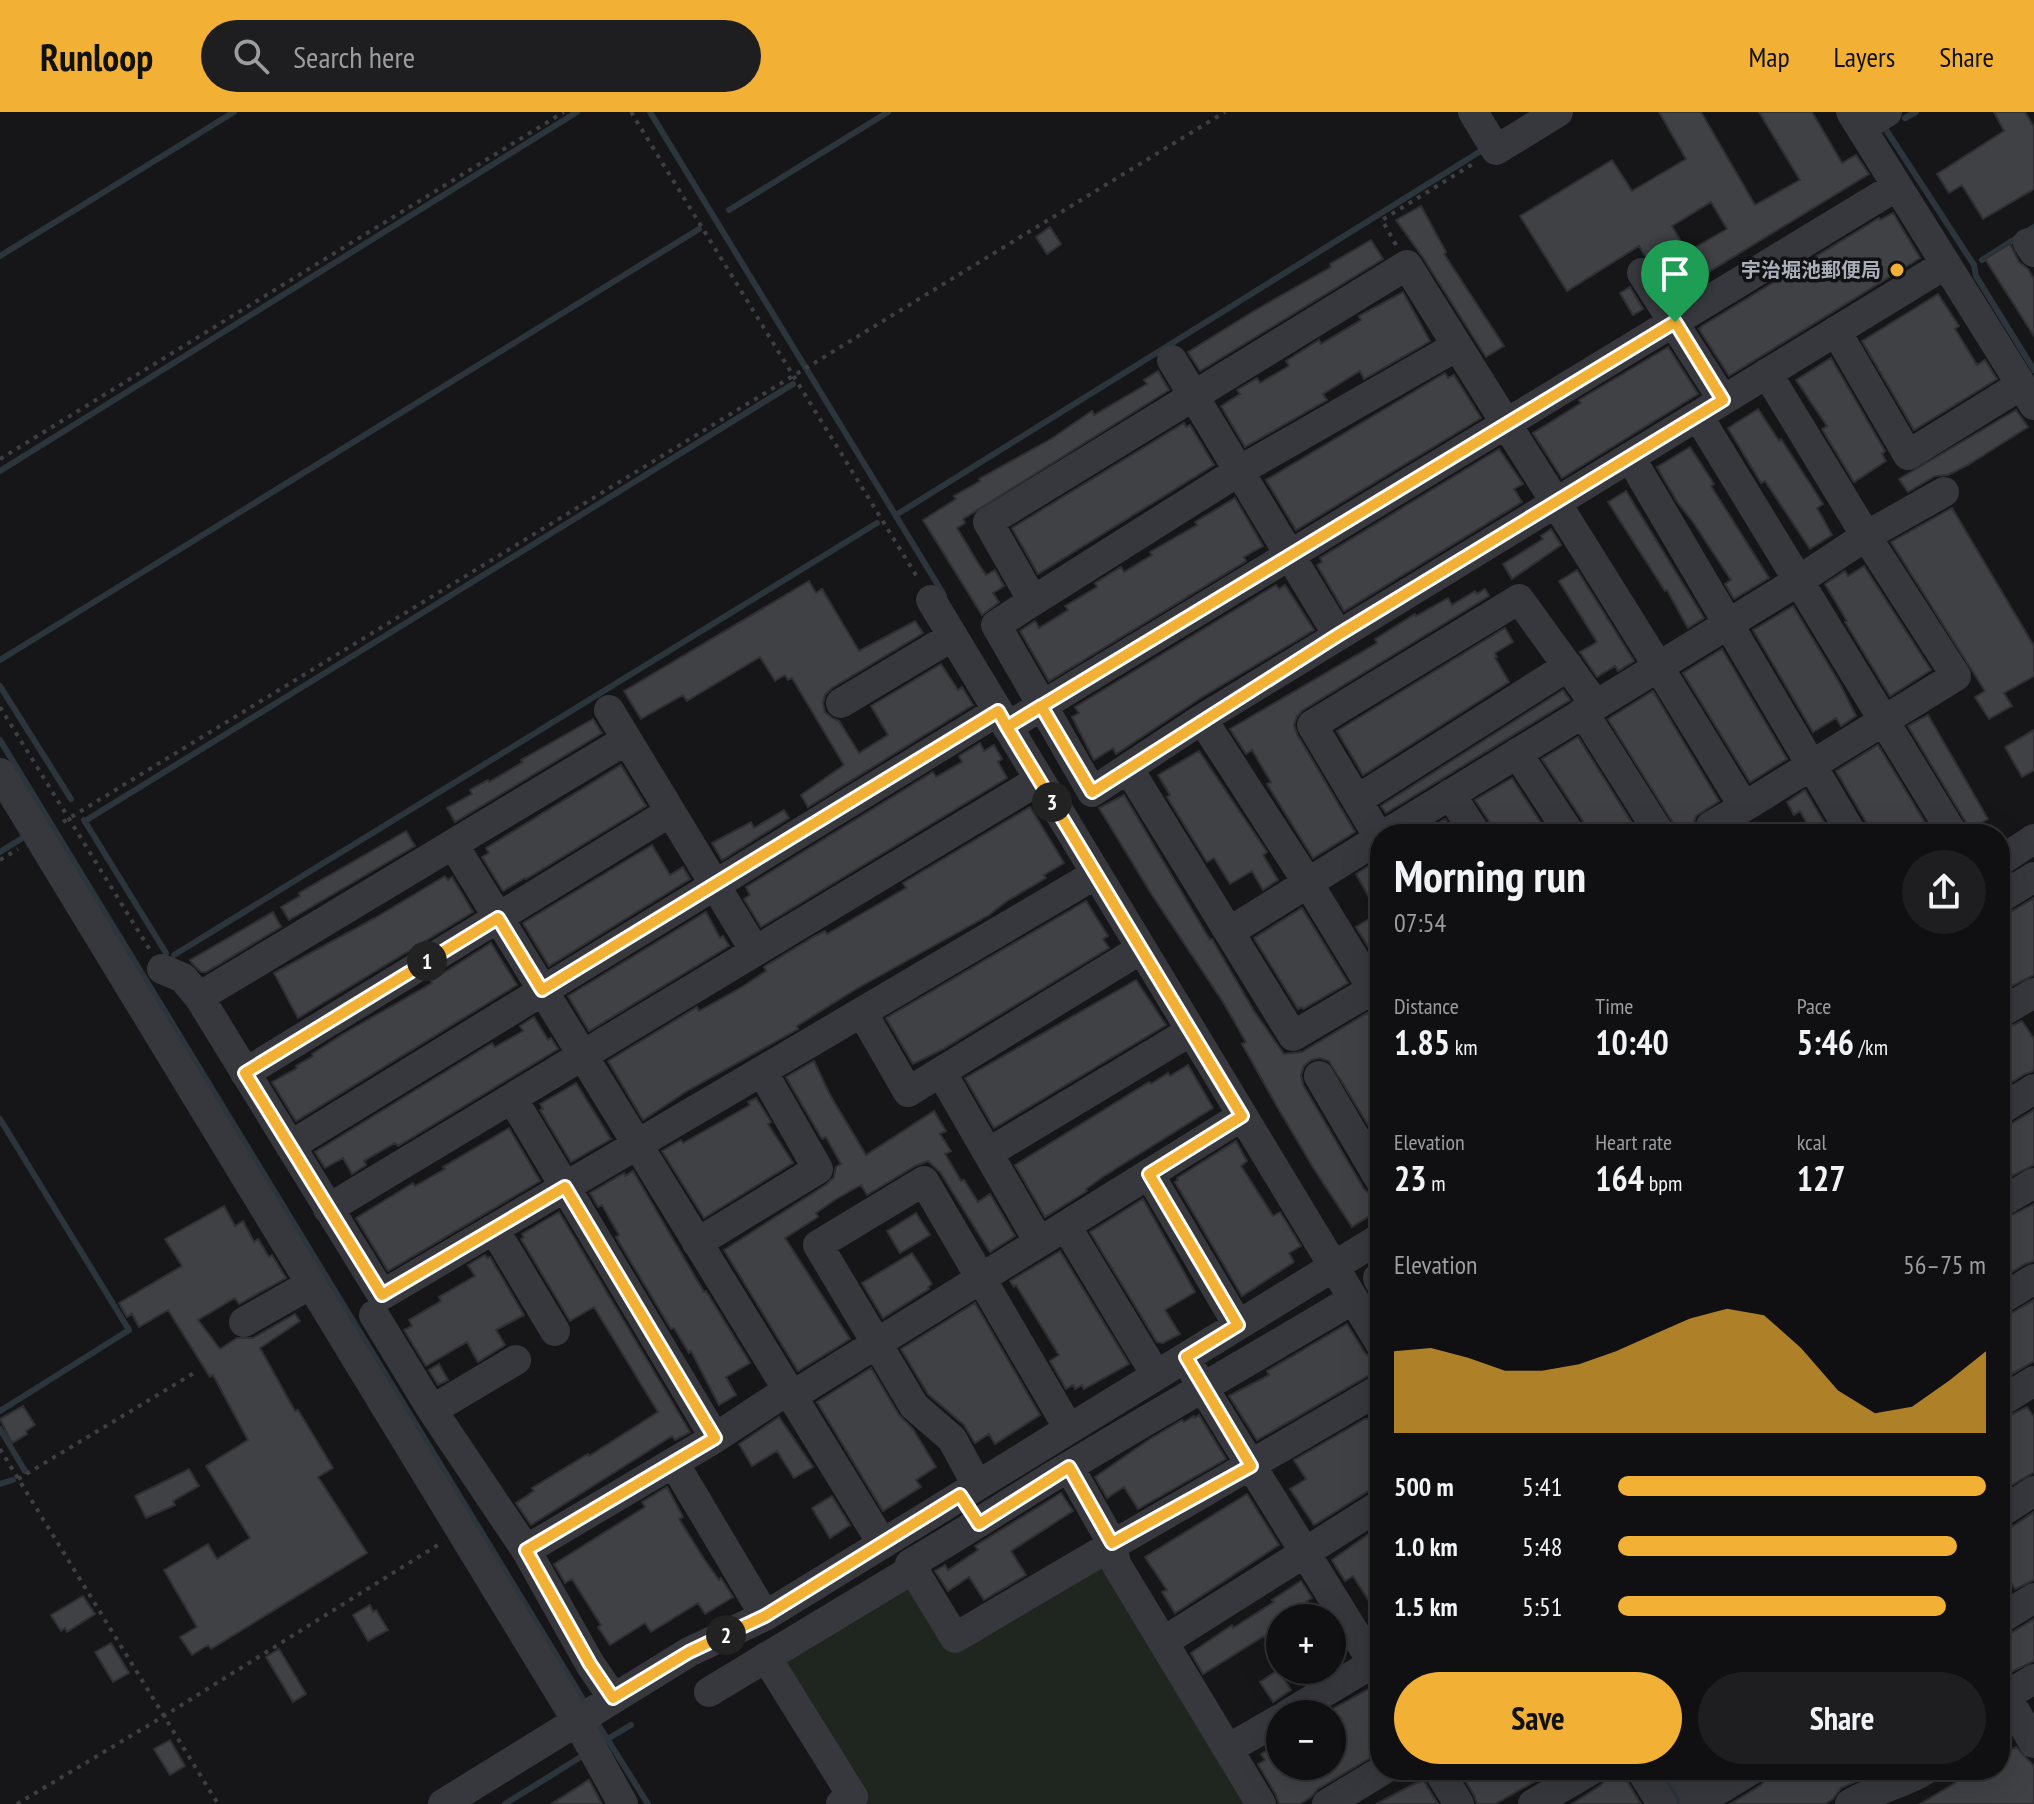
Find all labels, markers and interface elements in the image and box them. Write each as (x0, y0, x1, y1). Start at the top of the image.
search box (201, 20, 761, 92)
text: Runloop (40, 32, 153, 81)
icon: search (229, 34, 273, 78)
text: Search here (293, 37, 415, 76)
text: Map (1748, 38, 1790, 75)
text: Layers (1834, 38, 1895, 75)
text: Share (1939, 38, 1994, 75)
pin (1641, 240, 1709, 322)
icon: arrive (1653, 252, 1697, 296)
place label: 宇治堀池郵便局 (1741, 257, 1881, 283)
marker: 宇治堀池郵便局 (1888, 261, 1906, 279)
pin: 3 (1032, 782, 1072, 822)
text: 3 (1047, 788, 1057, 816)
text: Morning run (1394, 847, 1586, 904)
button: share (1902, 850, 1986, 934)
text: 07:54 (1394, 906, 1446, 939)
pin: 1 (407, 941, 447, 981)
text: 1 (422, 947, 432, 975)
text: Distance (1394, 992, 1459, 1020)
text: Time (1595, 992, 1633, 1020)
text: Pace (1797, 992, 1831, 1020)
text: 1.85 (1394, 1020, 1450, 1064)
text: 10:40 (1595, 1020, 1669, 1064)
text: 5:46 (1797, 1020, 1854, 1064)
text: km (1450, 1033, 1478, 1061)
text: /km (1854, 1033, 1888, 1061)
text: Elevation (1394, 1128, 1465, 1156)
text: Heart rate (1595, 1128, 1672, 1156)
text: kcal (1797, 1128, 1827, 1156)
text: 23 (1394, 1156, 1427, 1200)
text: 164 (1595, 1156, 1644, 1200)
text: 127 (1797, 1156, 1845, 1200)
text: m (1427, 1169, 1446, 1197)
text: bpm (1644, 1169, 1682, 1197)
text: Elevation (1394, 1248, 1477, 1281)
text: 56–75 m (1903, 1248, 1986, 1281)
text: 500 m (1394, 1470, 1454, 1503)
text: 5:41 (1522, 1470, 1562, 1503)
text: 1.0 km (1394, 1530, 1458, 1563)
text: 5:48 (1522, 1530, 1562, 1563)
text: 1.5 km (1394, 1590, 1458, 1623)
text: 5:51 (1522, 1590, 1562, 1623)
map controls (1266, 1604, 1346, 1780)
button: + (1266, 1604, 1346, 1684)
pin: 2 (706, 1615, 746, 1655)
text: 2 (721, 1621, 731, 1649)
button: Save (1394, 1672, 1682, 1764)
button: Share (1698, 1672, 1986, 1764)
button: − (1266, 1700, 1346, 1780)

